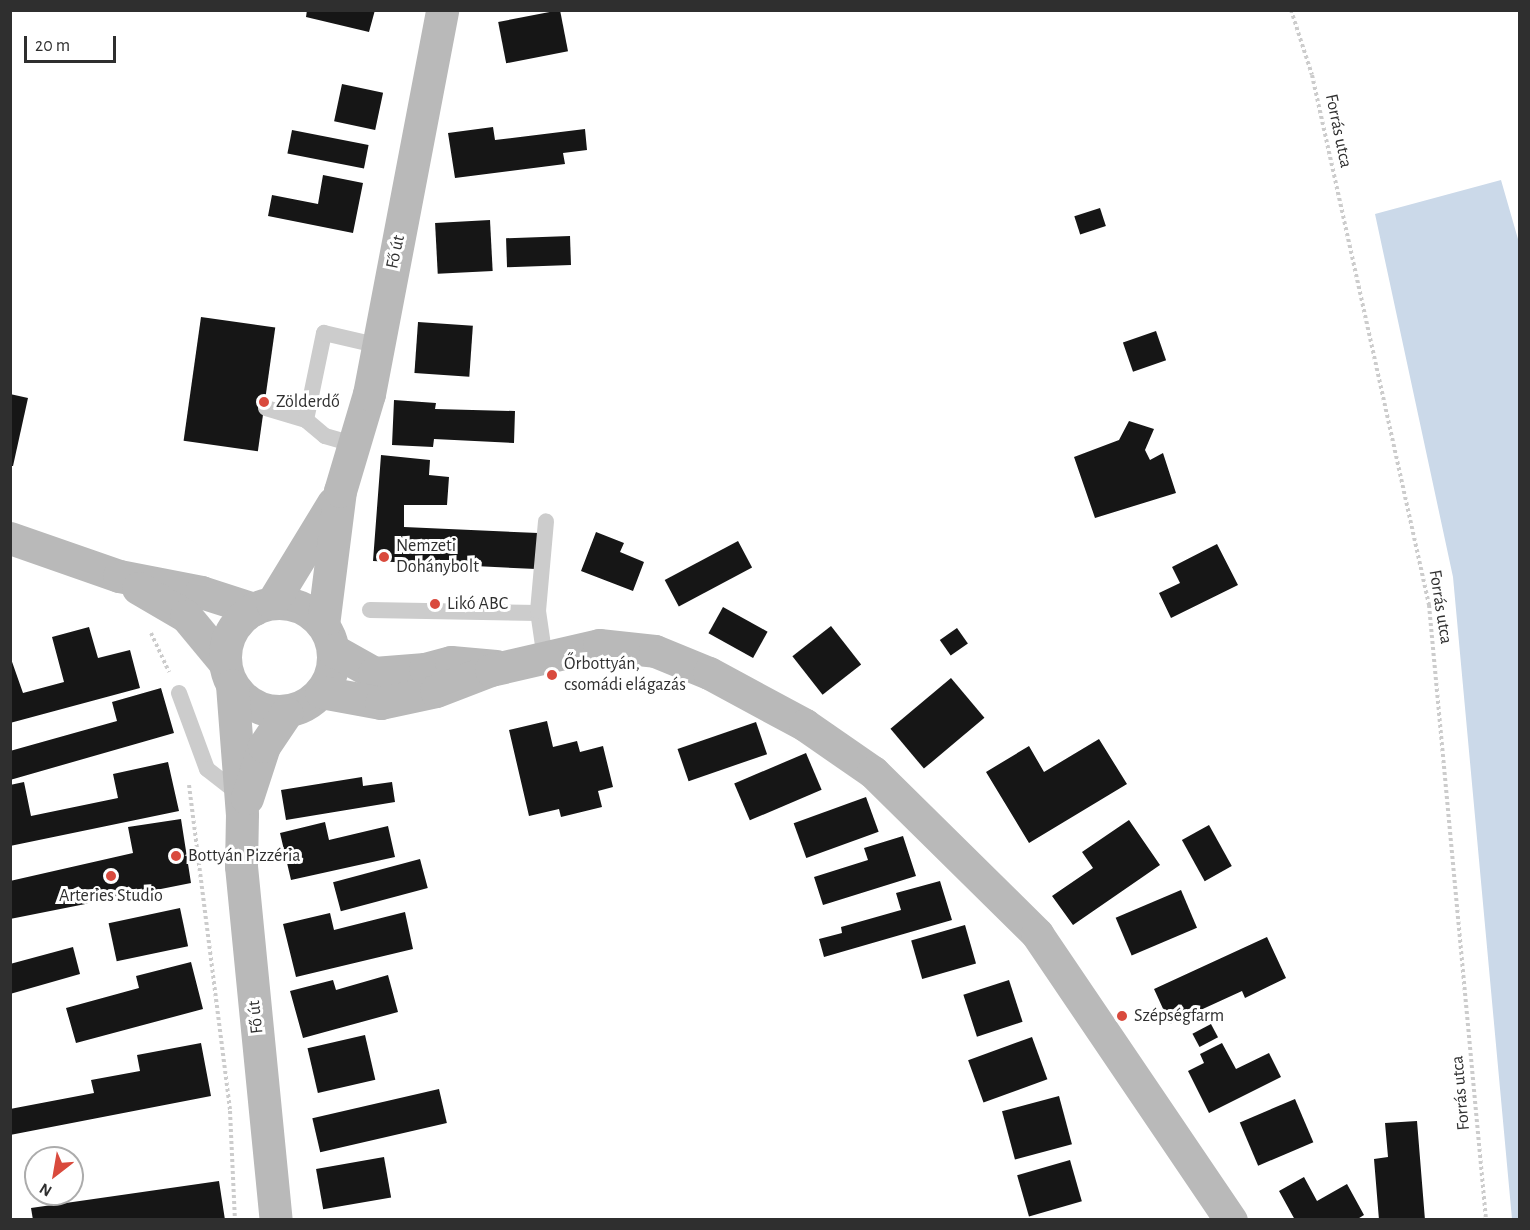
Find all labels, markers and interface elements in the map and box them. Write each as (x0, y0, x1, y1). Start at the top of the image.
scale bar (27, 24, 118, 62)
text: 20 m (35, 37, 70, 55)
street label: Forrás utca (1320, 92, 1356, 170)
street label: Fő út (382, 233, 410, 271)
place label: Zölderdő (276, 391, 340, 413)
marker: Zölderdő (257, 395, 271, 409)
place label: Nemzeti Dohánybolt (396, 536, 479, 578)
marker: Nemzeti Dohánybolt (377, 550, 391, 564)
street label: Forrás utca (1423, 568, 1457, 646)
place label: Likó ABC (447, 593, 508, 615)
marker: Likó ABC (428, 597, 442, 611)
place label: Őrbottyán, csomádi elágazás (564, 654, 686, 696)
marker: Őrbottyán, csomádi elágazás (545, 668, 559, 682)
place label: Bottyán Pizzéria (188, 845, 301, 867)
marker: Bottyán Pizzéria (169, 849, 183, 863)
marker: Arteries Studio (104, 869, 118, 883)
place label: Arteries Studio (59, 885, 163, 907)
street label: Fő út (243, 999, 269, 1035)
place label: Szépségfarm (1134, 1005, 1224, 1027)
marker: Szépségfarm (1115, 1009, 1129, 1023)
street label: Forrás utca (1447, 1055, 1475, 1131)
north arrow (24, 1146, 84, 1206)
text: N (37, 1180, 55, 1199)

